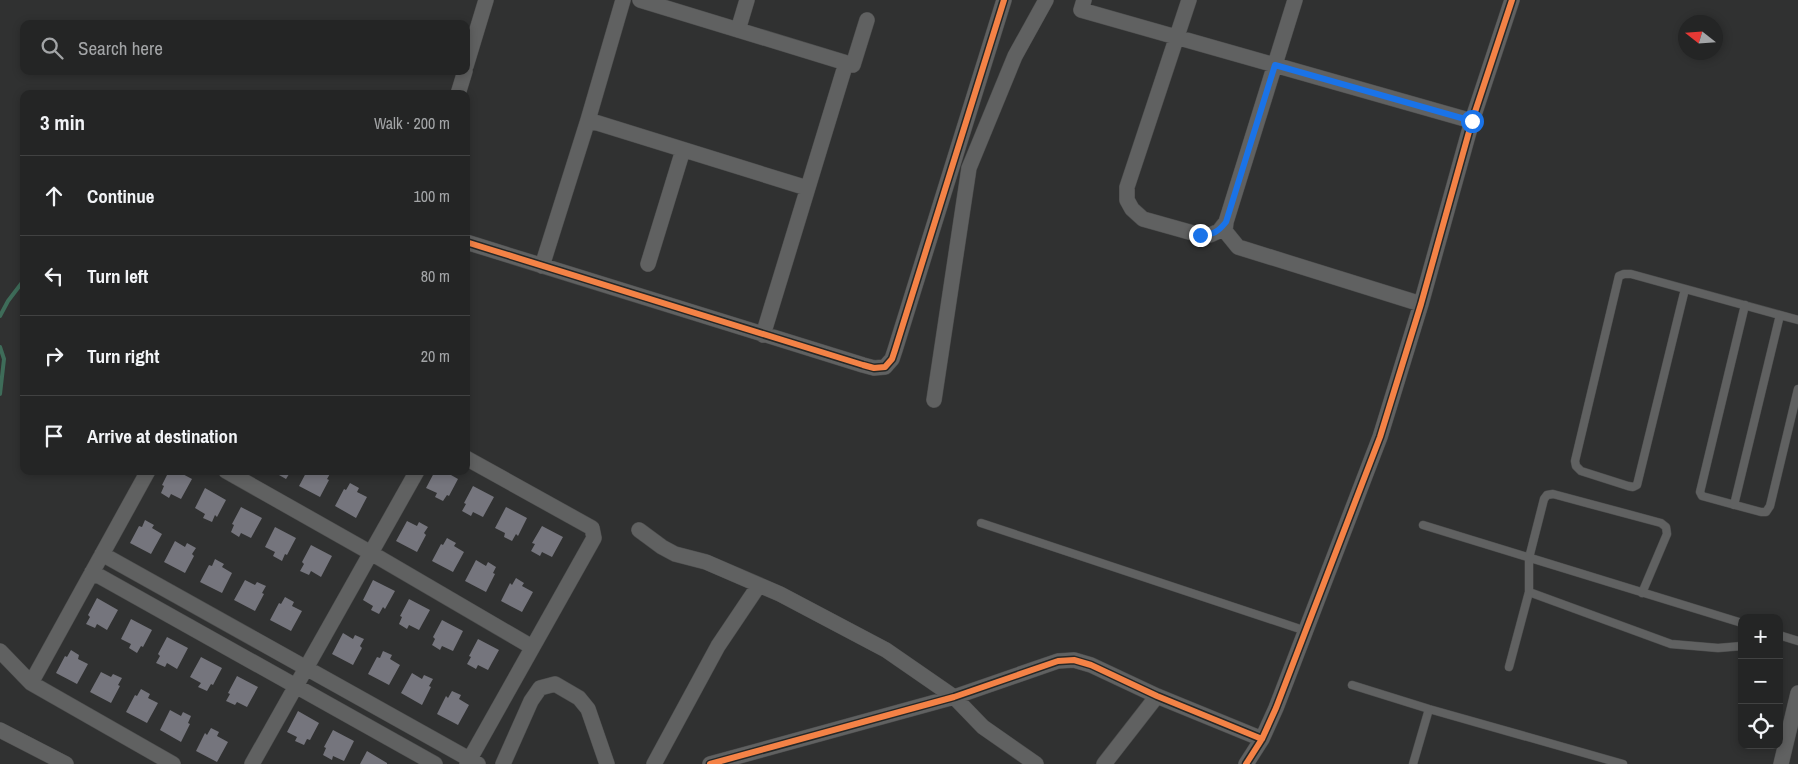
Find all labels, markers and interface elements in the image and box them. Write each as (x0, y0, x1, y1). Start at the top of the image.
north arrow (1678, 15, 1723, 60)
search box (20, 20, 470, 75)
icon: search (38, 34, 66, 62)
text: Search here (78, 35, 163, 61)
text: 3 min (40, 108, 85, 137)
route start (1461, 110, 1484, 133)
text: Walk · 200 m (374, 112, 450, 134)
icon: ahead (40, 182, 68, 210)
text: Continue (87, 183, 155, 209)
text: 100 m (414, 185, 450, 207)
route end (1189, 224, 1212, 247)
icon: left (40, 262, 68, 290)
text: Turn left (87, 263, 148, 289)
text: 80 m (421, 265, 450, 287)
icon: right (40, 342, 68, 370)
text: Turn right (87, 343, 159, 369)
text: 20 m (421, 345, 450, 367)
icon: arrive (40, 422, 68, 450)
text: Arrive at destination (87, 423, 238, 449)
map controls (1738, 614, 1783, 749)
button: + (1738, 614, 1783, 659)
button: − (1738, 659, 1783, 704)
button: locate (1738, 704, 1783, 749)

